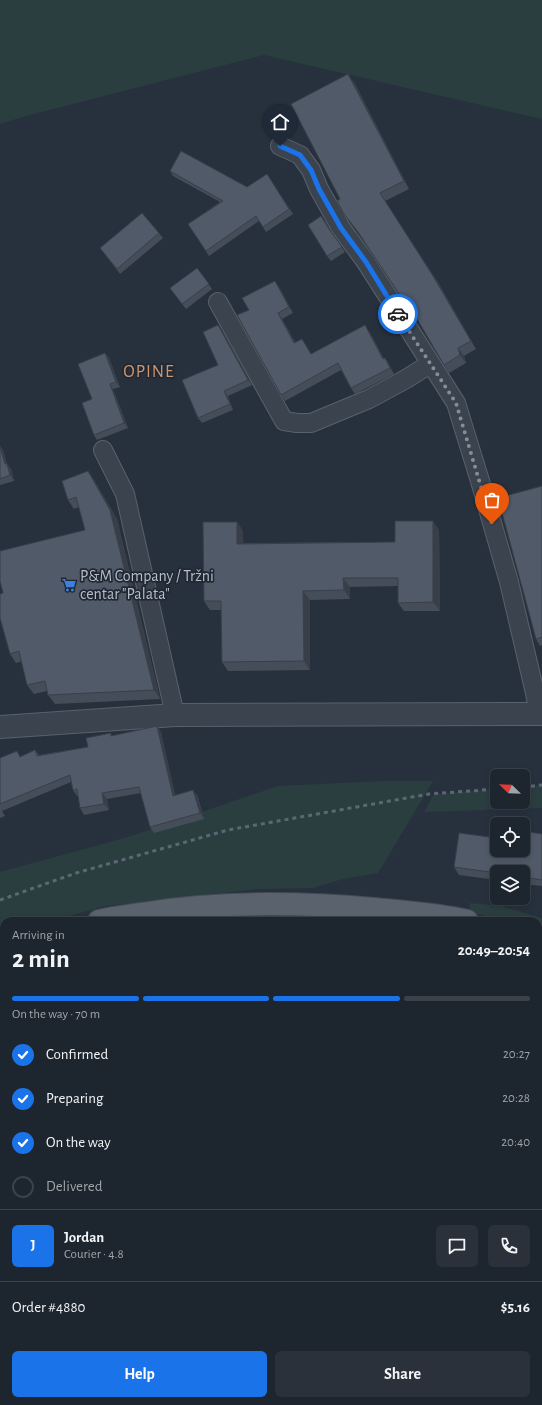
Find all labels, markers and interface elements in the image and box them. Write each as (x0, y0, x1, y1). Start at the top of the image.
pin (263, 105, 297, 146)
icon: home (269, 111, 291, 133)
courier (378, 294, 418, 334)
icon: car (387, 303, 409, 325)
district label: OPINE (123, 363, 175, 381)
pin (475, 483, 509, 524)
icon: bag (481, 489, 503, 511)
place label: P&M Company / Tržni centar "Palata" (80, 568, 214, 602)
supermarket icon: P&M Company / Tržni centar "Palata" (61, 577, 77, 593)
north arrow (490, 769, 530, 809)
map controls (490, 769, 530, 905)
button: locate (490, 817, 530, 857)
button: layers (490, 865, 530, 905)
text: Arriving in (12, 929, 65, 942)
text: 20:49–20:54 (458, 943, 530, 958)
text: 2 min (12, 946, 70, 972)
text: On the way · 70 m (12, 1008, 100, 1021)
icon: check (12, 1044, 34, 1066)
text: Confirmed (46, 1047, 108, 1062)
text: 20:27 (503, 1048, 530, 1061)
icon: check (12, 1088, 34, 1110)
text: Preparing (46, 1091, 103, 1106)
text: 20:28 (502, 1092, 530, 1105)
icon: check (12, 1132, 34, 1154)
text: On the way (46, 1135, 111, 1150)
text: 20:40 (501, 1136, 530, 1149)
text: Delivered (46, 1179, 103, 1194)
button: chat (436, 1225, 478, 1267)
button: phone (488, 1225, 530, 1267)
text: Jordan (64, 1230, 104, 1245)
text: J (30, 1238, 36, 1253)
text: Courier · 4.8 (64, 1248, 124, 1261)
text: Order #4880 (12, 1300, 85, 1315)
text: $5.16 (501, 1300, 530, 1315)
button: Help (12, 1351, 267, 1397)
button: Share (275, 1351, 530, 1397)

